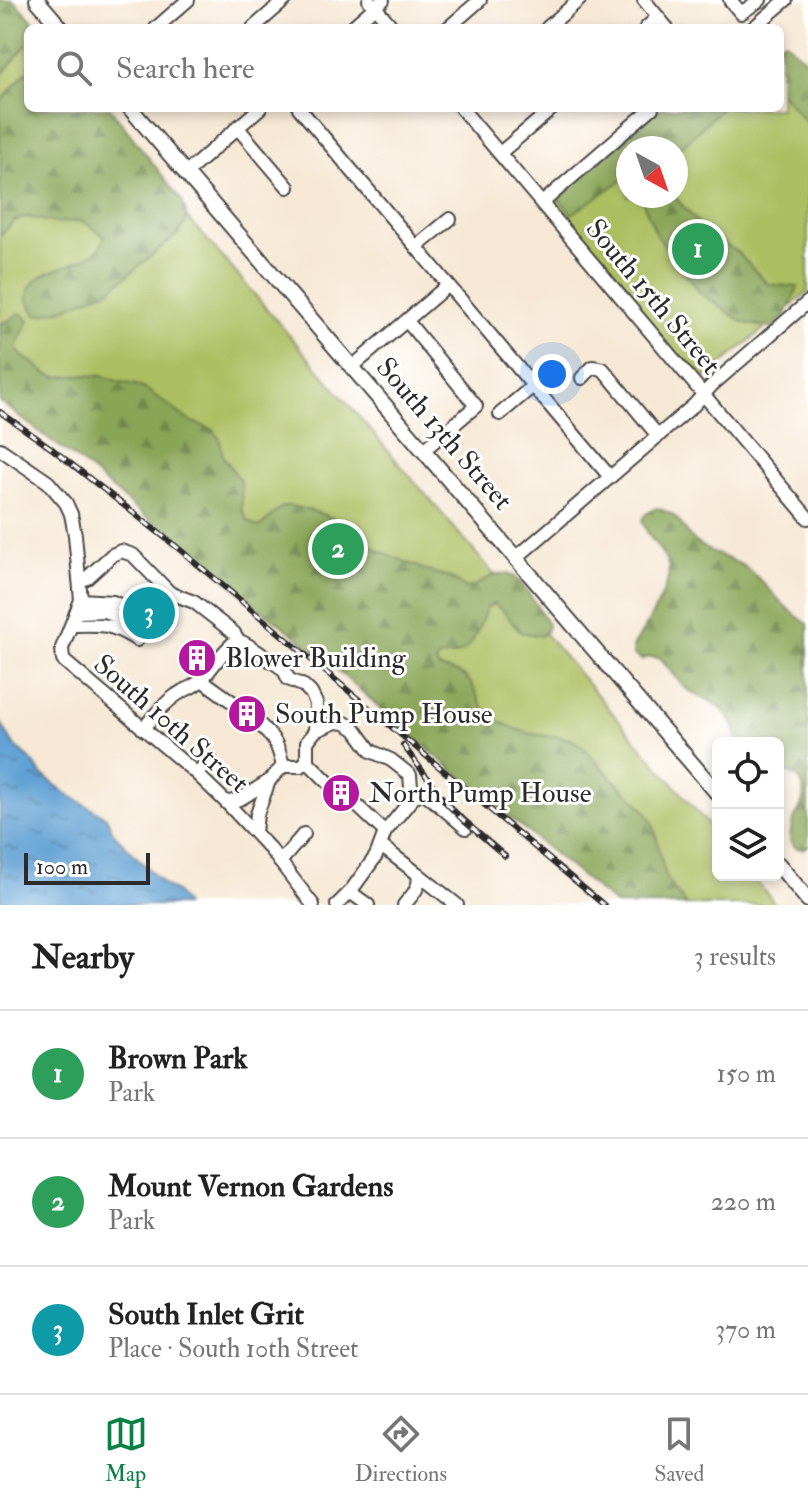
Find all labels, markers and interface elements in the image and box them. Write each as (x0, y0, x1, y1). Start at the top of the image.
search box (24, 24, 784, 112)
icon: search (52, 46, 96, 90)
text: Search here (116, 50, 255, 87)
north arrow (616, 136, 688, 208)
street label: South 15th Street (578, 212, 728, 382)
pin: 1 (672, 219, 724, 279)
street label: South 13th Street (368, 350, 520, 518)
your location (532, 354, 572, 394)
pin: 2 (312, 519, 364, 579)
pin: 3 (123, 583, 175, 643)
building icon: Blower Building (176, 637, 218, 679)
place label: Blower Building (225, 641, 407, 676)
street label: South 10th Street (86, 647, 256, 801)
building icon: South Pump House (226, 693, 268, 735)
place label: South Pump House (275, 697, 493, 732)
map controls (712, 737, 784, 881)
button: locate (712, 737, 784, 809)
building icon: North Pump House (320, 772, 362, 814)
place label: North Pump House (369, 776, 592, 811)
button: layers (712, 809, 784, 881)
scale bar (24, 849, 150, 885)
text: 100 m (36, 853, 88, 881)
text: Nearby (32, 936, 134, 979)
text: 3 results (694, 941, 776, 973)
text: Brown Park (108, 1040, 248, 1077)
text: 1 (53, 1058, 63, 1090)
text: 150 m (717, 1058, 776, 1090)
text: Park (108, 1077, 155, 1109)
text: Mount Vernon Gardens (108, 1168, 393, 1205)
text: 2 (51, 1186, 65, 1218)
text: 220 m (711, 1186, 776, 1218)
text: Park (108, 1205, 155, 1237)
text: South Inlet Grit (108, 1296, 304, 1333)
text: 3 (53, 1314, 63, 1346)
text: 370 m (715, 1314, 776, 1346)
text: Place · South 10th Street (108, 1333, 359, 1365)
tab: Map (104, 1412, 148, 1488)
tab: Directions (355, 1412, 447, 1488)
tab: Saved (654, 1412, 704, 1488)

